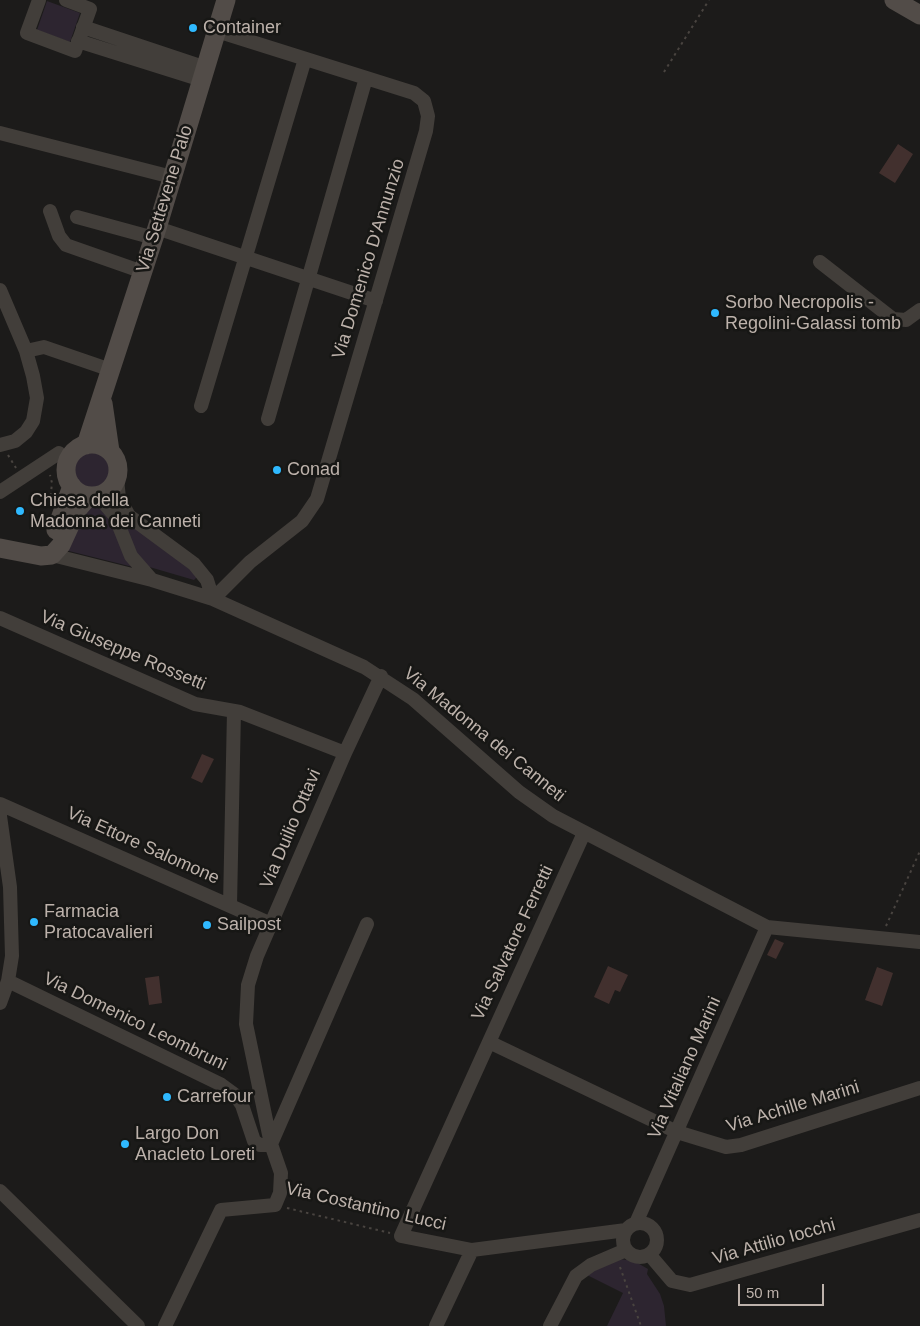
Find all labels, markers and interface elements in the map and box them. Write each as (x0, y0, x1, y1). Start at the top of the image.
place label: Container (203, 17, 281, 39)
marker: Container (187, 22, 199, 34)
street label: Via Settevene Palo (132, 123, 198, 275)
street label: Via Domenico D'Annunzio (328, 156, 410, 362)
place label: Sorbo Necropolis - Regolini-Galassi tomb (725, 292, 901, 334)
marker: Sorbo Necropolis - Regolini-Galassi tomb (709, 307, 721, 319)
place label: Conad (287, 459, 340, 481)
marker: Conad (271, 464, 283, 476)
place label: Chiesa della Madonna dei Canneti (30, 490, 201, 532)
marker: Chiesa della Madonna dei Canneti (14, 505, 26, 517)
street label: Via Giuseppe Rossetti (37, 606, 209, 696)
street label: Via Madonna dei Canneti (399, 663, 569, 807)
street label: Via Duilio Ottavi (256, 766, 326, 892)
street label: Via Ettore Salomone (63, 803, 223, 889)
street label: Via Salvatore Ferretti (468, 862, 558, 1024)
place label: Farmacia Pratocavalieri (44, 901, 153, 944)
place label: Sailpost (217, 914, 281, 936)
marker: Farmacia Pratocavalieri (28, 916, 40, 928)
marker: Sailpost (201, 919, 213, 931)
street label: Via Domenico Leombruni (40, 968, 230, 1076)
street label: Via Vitaliano Marini (644, 994, 726, 1142)
street label: Via Achille Marini (724, 1077, 862, 1137)
place label: Carrefour (177, 1086, 253, 1108)
marker: Carrefour (161, 1091, 173, 1103)
place label: Largo Don Anacleto Loreti (135, 1123, 255, 1166)
marker: Largo Don Anacleto Loreti (119, 1138, 131, 1150)
street label: Via Costantino Lucci (284, 1178, 448, 1236)
street label: Via Attilio Iocchi (710, 1214, 838, 1270)
scale bar (740, 1274, 826, 1306)
text: 50 m (746, 1284, 779, 1301)

